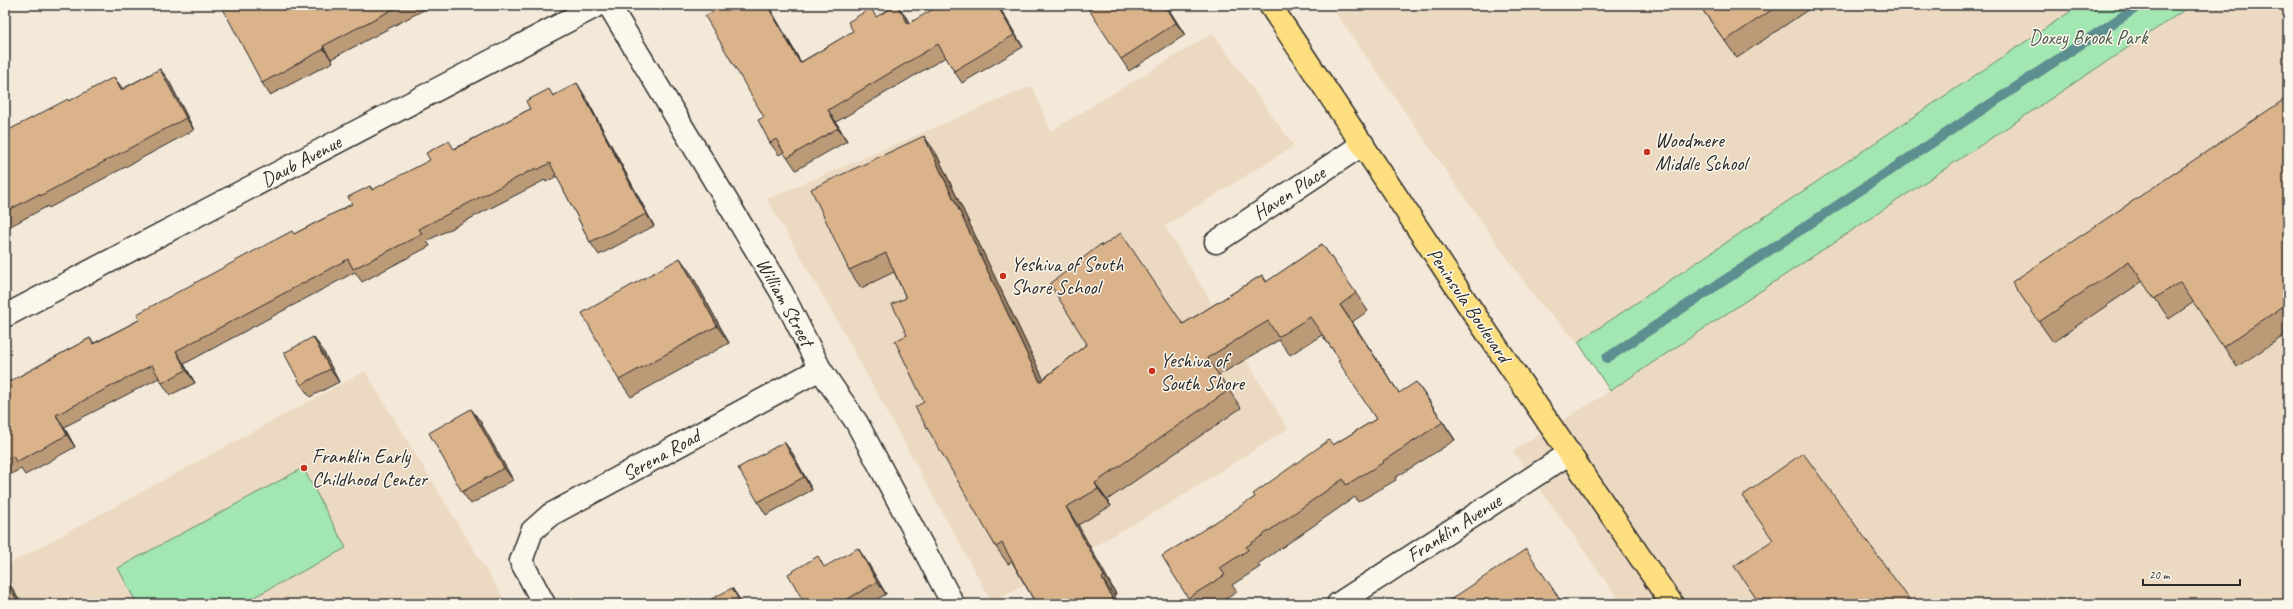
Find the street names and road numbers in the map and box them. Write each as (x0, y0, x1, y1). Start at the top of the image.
street label: Daub Avenue (257, 129, 347, 193)
street label: Haven Place (1248, 160, 1331, 226)
street label: Peninsula Boulevard (1422, 243, 1518, 370)
street label: William Street (751, 254, 821, 353)
street label: Serena Road (618, 422, 707, 487)
street label: Franklin Avenue (1402, 487, 1507, 568)

